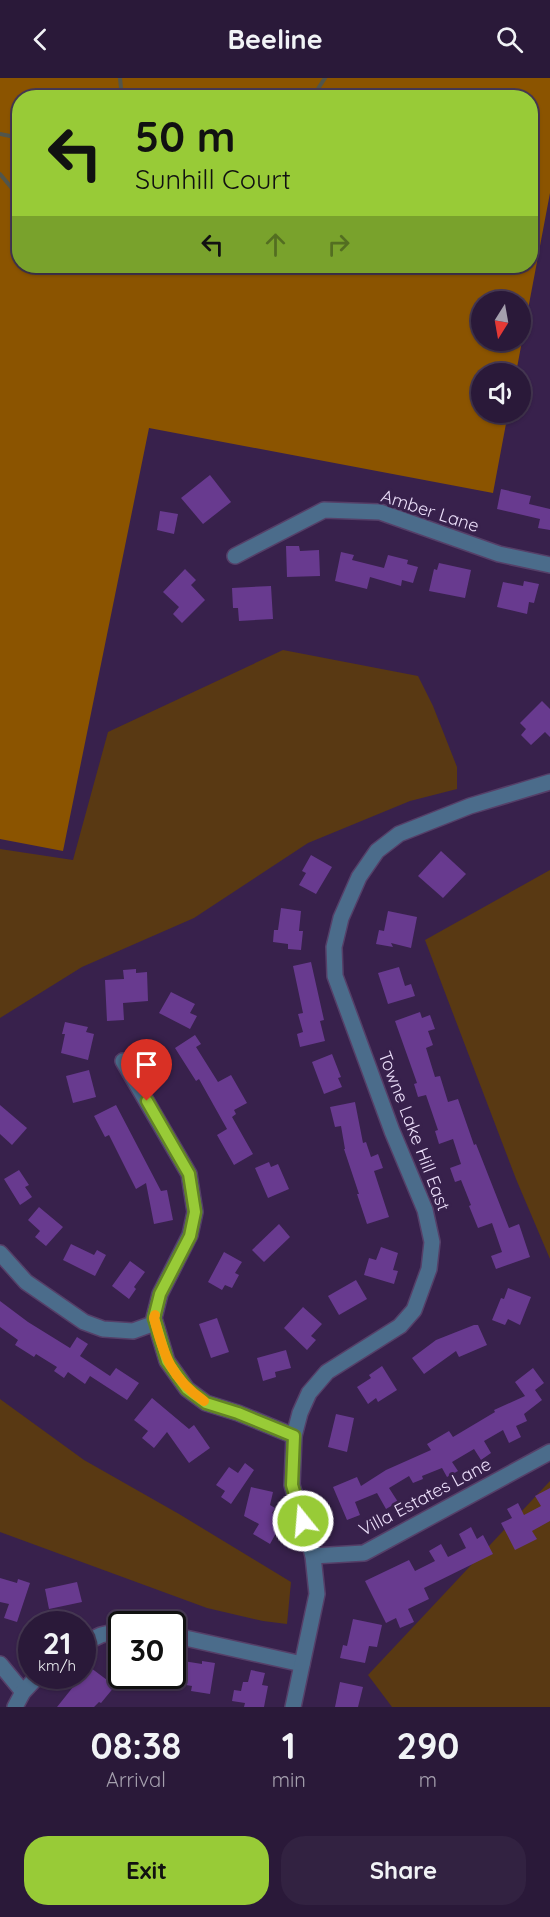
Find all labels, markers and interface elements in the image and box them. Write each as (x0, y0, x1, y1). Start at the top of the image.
text: Beeline (227, 22, 323, 56)
icon: back (24, 23, 57, 56)
icon: search (493, 23, 526, 56)
text: 50 m (135, 110, 235, 163)
icon: left (36, 114, 114, 192)
text: Sunhill Court (135, 162, 291, 196)
icon: left (196, 228, 229, 261)
icon: ahead (259, 228, 292, 261)
icon: right (322, 228, 355, 261)
north arrow (471, 291, 531, 351)
map controls (471, 291, 531, 423)
button: sound (471, 363, 531, 423)
street label: Amber Lane (378, 484, 482, 537)
pin (121, 1039, 172, 1101)
icon: arrive (130, 1048, 163, 1081)
street label: Towne Lake Hill East (373, 1048, 456, 1214)
street label: Villa Estates Lane (355, 1452, 495, 1541)
position arrow (271, 1489, 335, 1553)
speed limit sign: 30 (108, 1611, 186, 1689)
text: 21 (43, 1624, 71, 1662)
text: km/h (38, 1656, 76, 1675)
text: 08:38 (91, 1723, 181, 1768)
text: 1 (282, 1723, 296, 1768)
text: 290 (396, 1723, 459, 1768)
text: Arrival (106, 1767, 166, 1792)
text: min (272, 1767, 306, 1792)
text: m (419, 1767, 437, 1792)
button: Exit (24, 1836, 269, 1905)
button: Share (281, 1836, 526, 1905)

